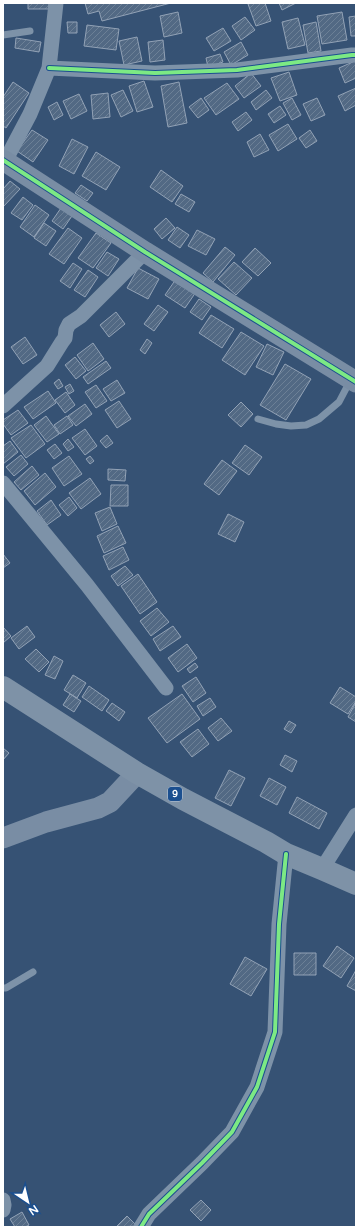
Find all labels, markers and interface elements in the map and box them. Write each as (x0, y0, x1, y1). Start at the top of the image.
road number: 9 (168, 787, 182, 801)
north arrow (8, 1182, 48, 1222)
text: N (26, 1202, 41, 1218)

